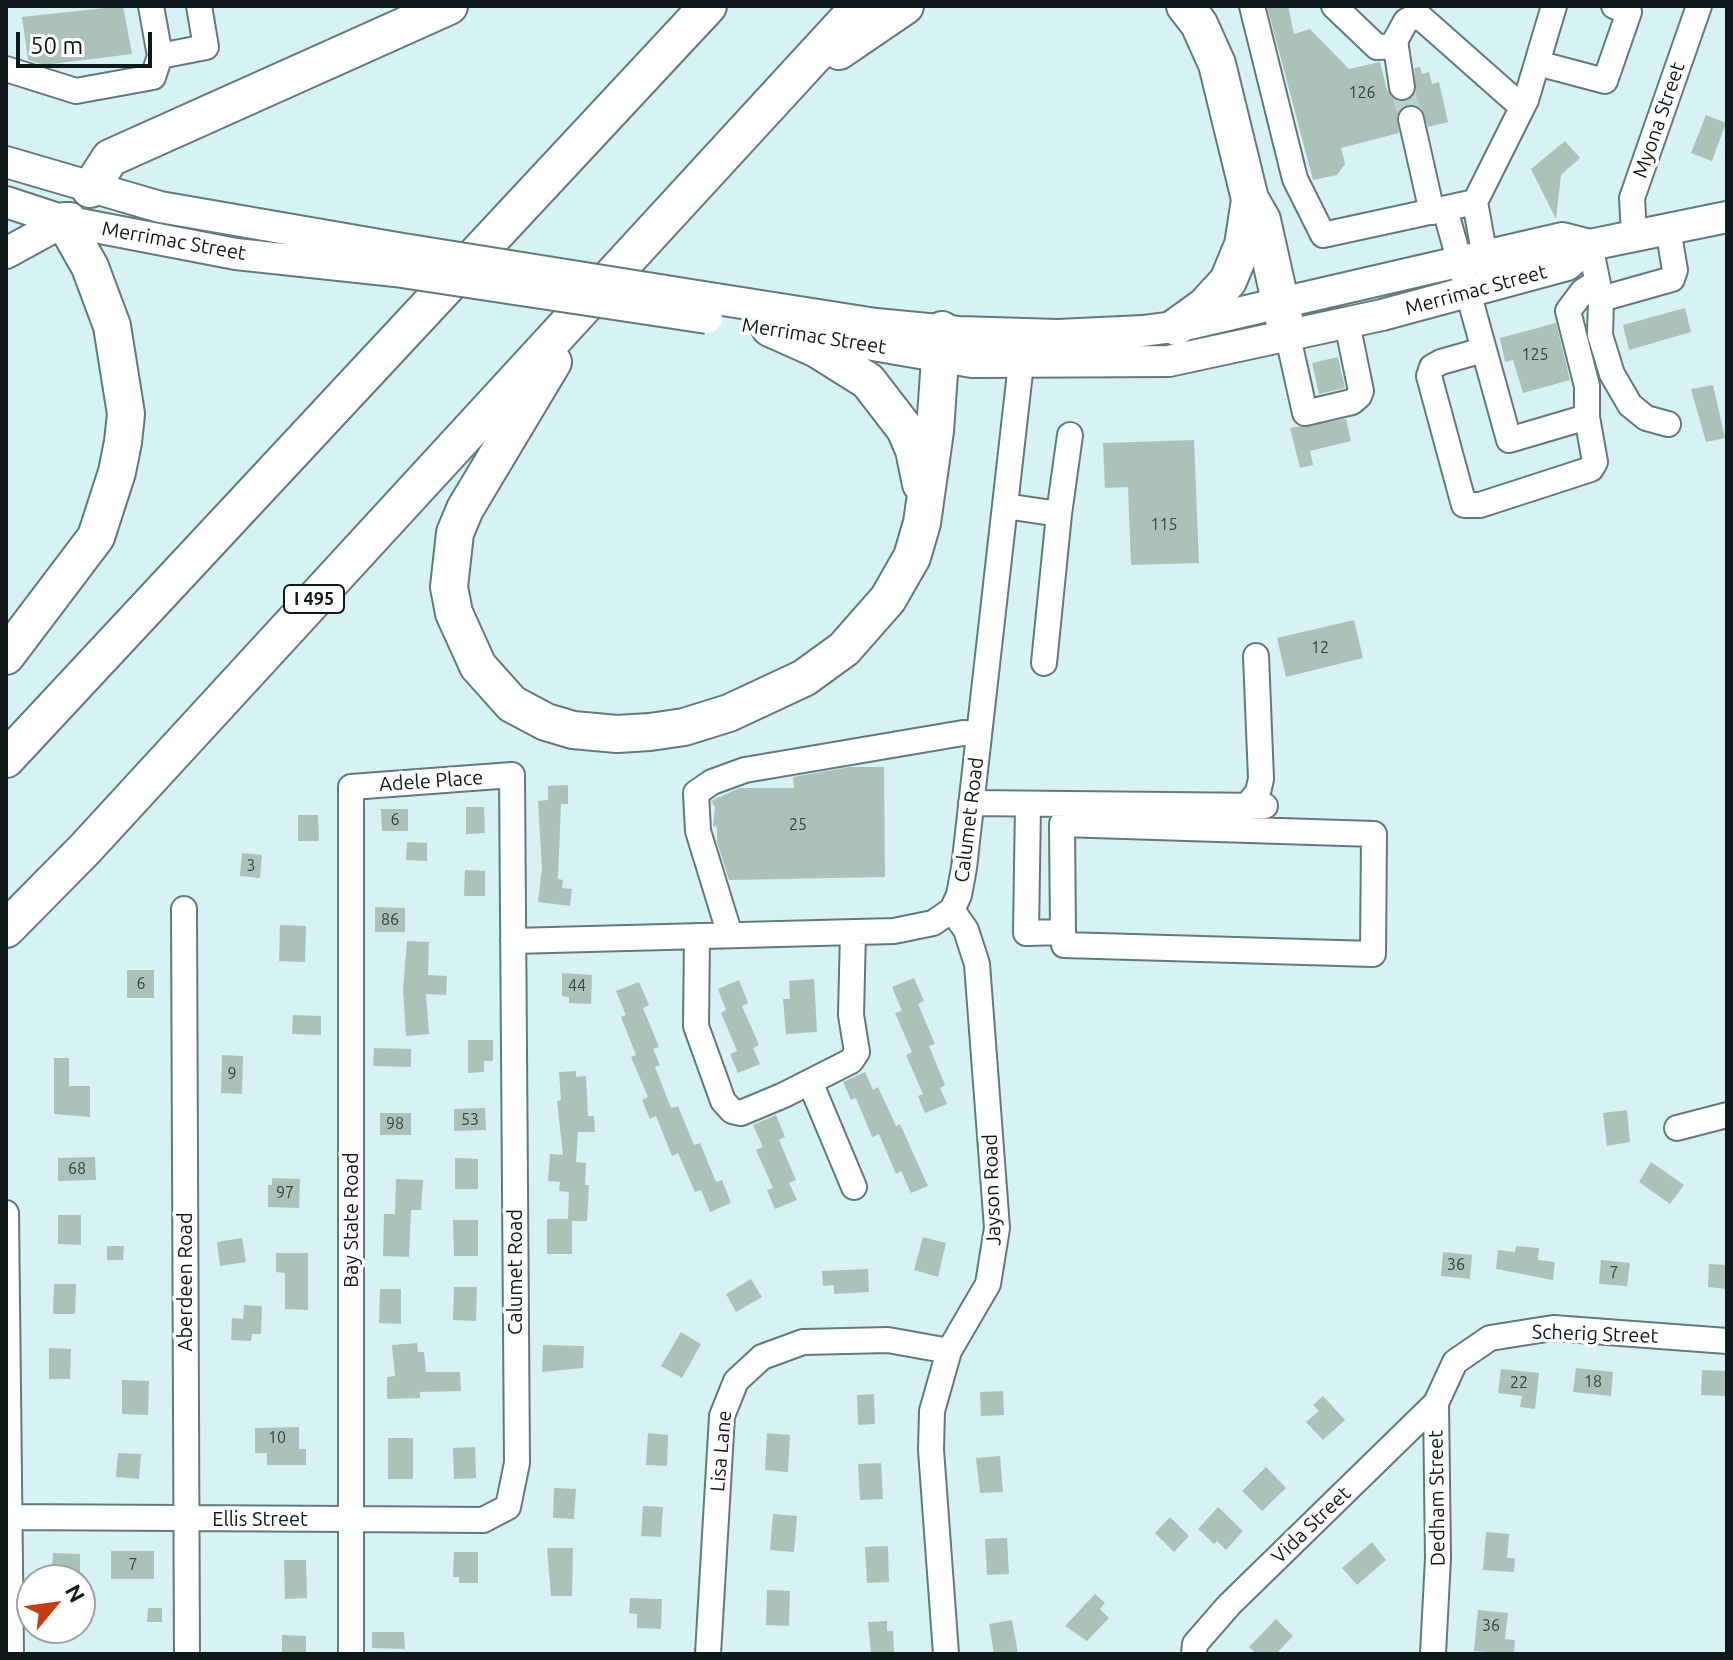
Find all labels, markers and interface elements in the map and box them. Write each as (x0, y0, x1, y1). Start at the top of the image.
scale bar (20, 16, 156, 66)
text: 50 m (30, 32, 83, 59)
street label: Myona Street (1628, 59, 1690, 181)
house number: 126 (1348, 83, 1376, 103)
street label: Merrimac Street (100, 217, 248, 265)
street label: Merrimac Street (1403, 260, 1549, 320)
street label: Merrimac Street (740, 313, 888, 359)
house number: 125 (1521, 345, 1549, 365)
house number: 115 (1150, 515, 1178, 535)
road number: I 495 (284, 585, 344, 613)
house number: 12 (1311, 638, 1329, 658)
street label: Calumet Road (949, 756, 989, 884)
street label: Adele Place (378, 765, 484, 797)
house number: 6 (390, 810, 400, 830)
house number: 25 (789, 815, 807, 835)
house number: 3 (246, 856, 256, 876)
house number: 86 (381, 910, 399, 930)
house number: 6 (136, 974, 146, 994)
house number: 44 (568, 976, 586, 996)
house number: 9 (227, 1064, 237, 1084)
house number: 53 (461, 1110, 479, 1130)
house number: 98 (386, 1114, 404, 1134)
street label: Jayson Road (978, 1134, 1006, 1246)
street label: Bay State Road (339, 1152, 363, 1288)
house number: 68 (68, 1159, 86, 1179)
house number: 97 (276, 1183, 294, 1203)
street label: Calumet Road (503, 1209, 527, 1335)
street label: Aberdeen Road (173, 1212, 197, 1352)
house number: 36 (1447, 1255, 1465, 1275)
house number: 7 (1609, 1263, 1619, 1283)
street label: Scherig Street (1531, 1320, 1659, 1348)
house number: 18 (1584, 1372, 1602, 1392)
house number: 22 (1510, 1373, 1528, 1393)
street label: Lisa Lane (705, 1409, 737, 1493)
house number: 10 (268, 1428, 286, 1448)
street label: Dedham Street (1424, 1430, 1450, 1566)
street label: Vida Street (1266, 1481, 1356, 1569)
street label: Ellis Street (212, 1507, 308, 1531)
house number: 7 (128, 1555, 138, 1575)
north arrow (16, 1564, 96, 1644)
text: N (61, 1580, 91, 1606)
house number: 36 (1482, 1616, 1500, 1636)

